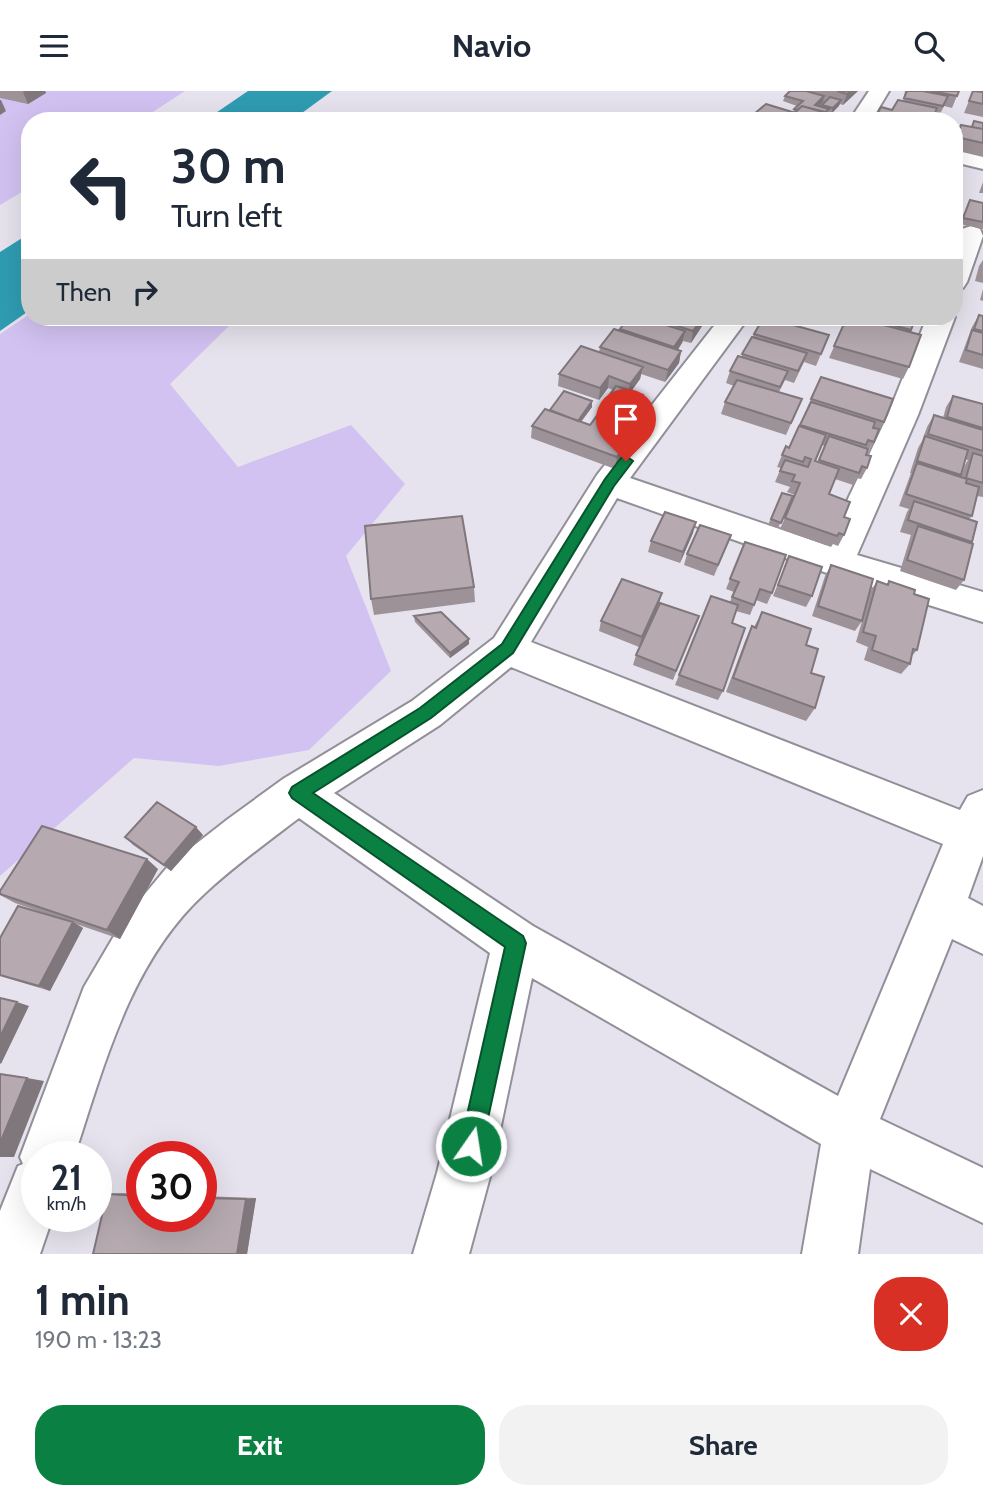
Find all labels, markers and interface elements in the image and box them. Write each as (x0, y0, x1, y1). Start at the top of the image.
text: Navio (452, 26, 531, 65)
icon: menu (35, 27, 73, 65)
icon: search (910, 27, 948, 65)
text: 30 m (171, 136, 286, 195)
icon: left (56, 140, 147, 231)
text: Turn left (171, 196, 282, 235)
icon: right (126, 273, 164, 311)
text: Then (56, 276, 112, 308)
pin (596, 389, 656, 461)
icon: arrive (607, 400, 645, 438)
position arrow (434, 1109, 508, 1183)
speed limit sign: 30 (126, 1141, 217, 1232)
text: 21 (51, 1156, 82, 1199)
text: km/h (47, 1193, 86, 1215)
text: 1 min (35, 1274, 130, 1326)
button: close (874, 1277, 948, 1351)
text: 190 m · 13:23 (35, 1326, 162, 1354)
button: Exit (35, 1405, 485, 1485)
button: Share (499, 1405, 948, 1485)

